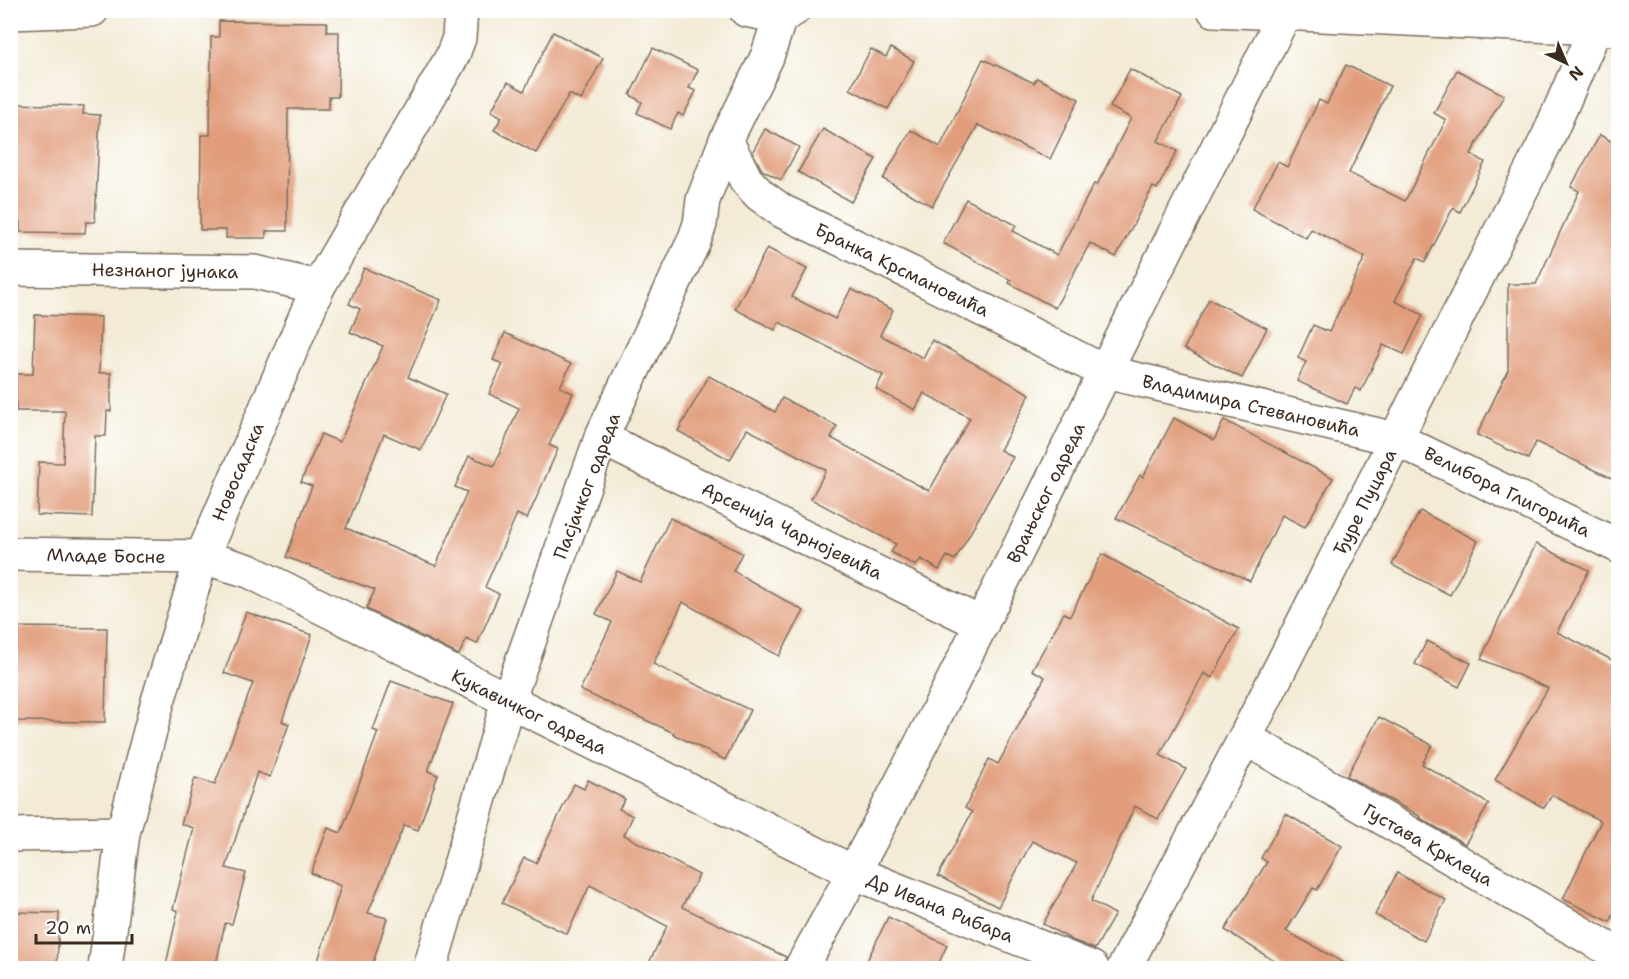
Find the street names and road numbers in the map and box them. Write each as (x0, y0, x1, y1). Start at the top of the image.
street label: Бранка Крсмановића (811, 217, 993, 323)
street label: Незнаног јунака (91, 258, 239, 284)
street label: Владимира Стевановића (1140, 369, 1362, 443)
street label: Пасјачког одреда (548, 409, 626, 563)
street label: Новосадска (206, 419, 270, 525)
street label: Врањског одреда (1001, 419, 1091, 567)
street label: Велибора Глигорића (1420, 441, 1594, 543)
street label: Ђуре Пуцара (1328, 445, 1402, 559)
street label: Арсенија Чарнојевића (698, 477, 886, 585)
street label: Младе Босне (46, 543, 166, 569)
street label: Кукавичког одреда (447, 664, 611, 760)
street label: Густава Крклеца (1359, 798, 1497, 892)
street label: Др Ивана Рибара (863, 868, 1017, 948)

